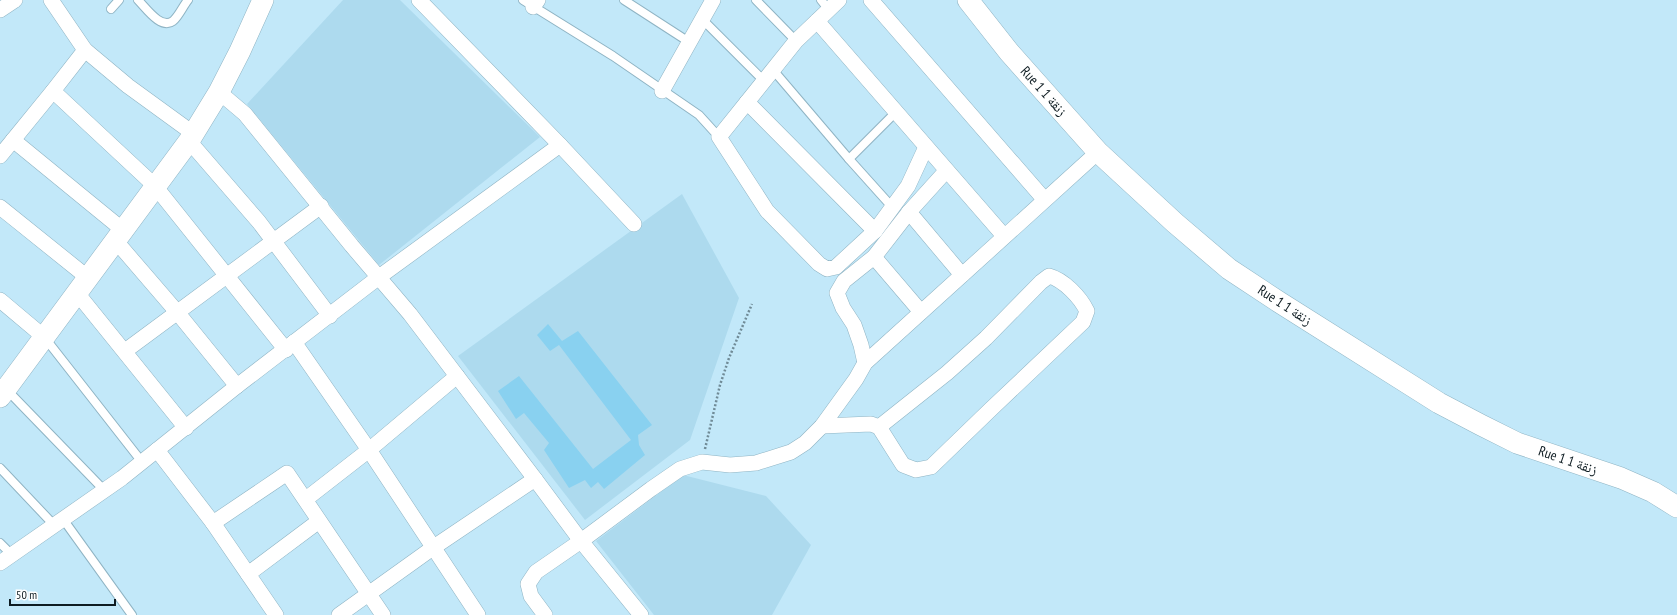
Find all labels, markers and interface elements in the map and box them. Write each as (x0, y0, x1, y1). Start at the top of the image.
street label: Rue 1 زنقة 1 (1017, 62, 1071, 120)
street label: Rue 1 زنقة 1 (1254, 281, 1316, 329)
street label: Rue 1 زنقة 1 (1536, 442, 1600, 478)
scale bar (10, 581, 115, 607)
text: 50 m (16, 587, 37, 602)

